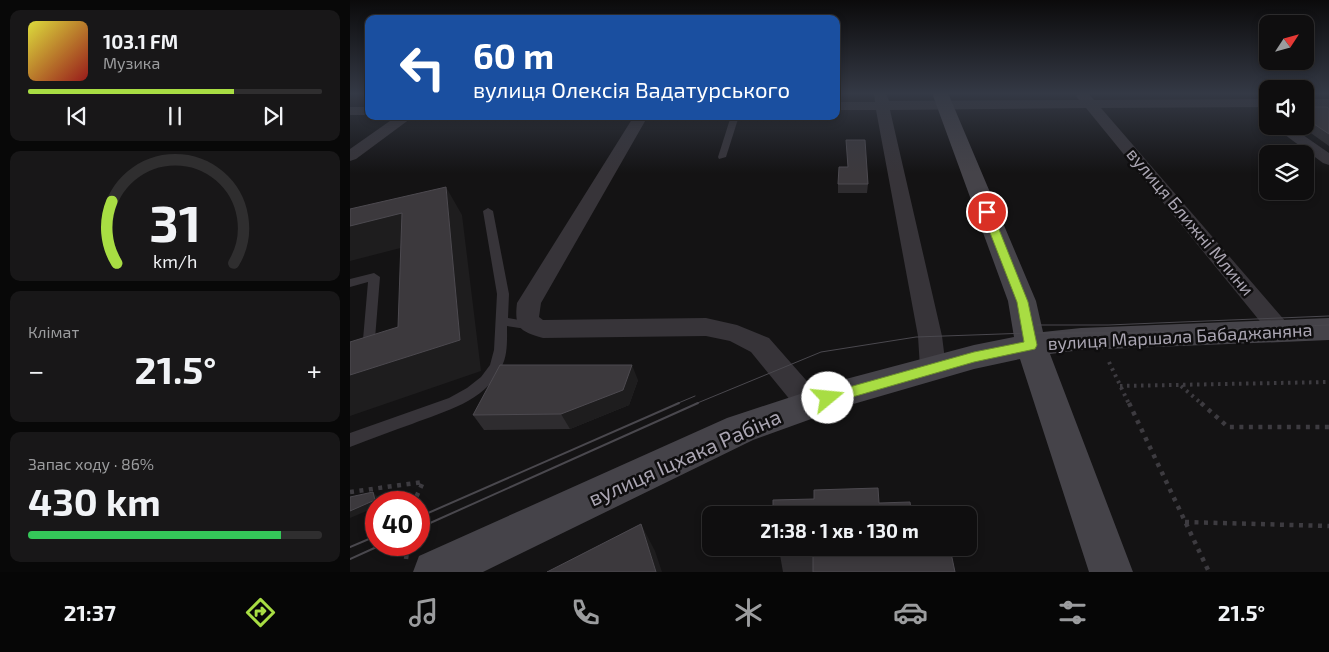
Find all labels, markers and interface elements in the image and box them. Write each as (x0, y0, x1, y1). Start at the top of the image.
north arrow (1259, 15, 1314, 70)
map controls (1259, 15, 1314, 200)
text: 103.1 FM (103, 30, 178, 53)
text: 60 m (473, 34, 554, 76)
icon: left (390, 35, 455, 100)
text: Музика (103, 53, 160, 72)
text: вулиця Олексія Вадатурського (473, 76, 790, 102)
button: sound (1259, 80, 1314, 135)
icon: previous (63, 102, 91, 130)
icon: pause (161, 102, 189, 130)
icon: next (259, 102, 287, 130)
street label: вулиця Ближні Млини (1123, 143, 1259, 300)
button: layers (1259, 145, 1314, 200)
text: 31 (149, 190, 201, 252)
pin (966, 191, 1008, 233)
icon: arrive (973, 198, 1001, 226)
text: km/h (153, 250, 197, 272)
street label: вулиця Маршала Бабаджаняна (1047, 318, 1313, 354)
text: Клімат (28, 322, 79, 341)
text: 21.5° (135, 346, 216, 392)
text: − (28, 353, 44, 387)
text: + (307, 353, 322, 387)
position arrow (801, 371, 853, 423)
street label: вулиця Іцхака Рабіна (584, 403, 785, 511)
text: Запас ходу · 86% (28, 454, 154, 473)
text: 430 km (28, 478, 161, 524)
speed limit sign: 40 (365, 491, 430, 556)
text: 21:38 · 1 хв · 130 m (760, 519, 919, 542)
icon: directions (243, 595, 278, 630)
icon: music (406, 595, 441, 630)
icon: phone (568, 595, 603, 630)
icon: climate (731, 595, 766, 630)
icon: car (893, 595, 928, 630)
icon: filters (1055, 595, 1090, 630)
text: 21:37 (64, 599, 116, 625)
text: 21.5° (1218, 599, 1265, 625)

